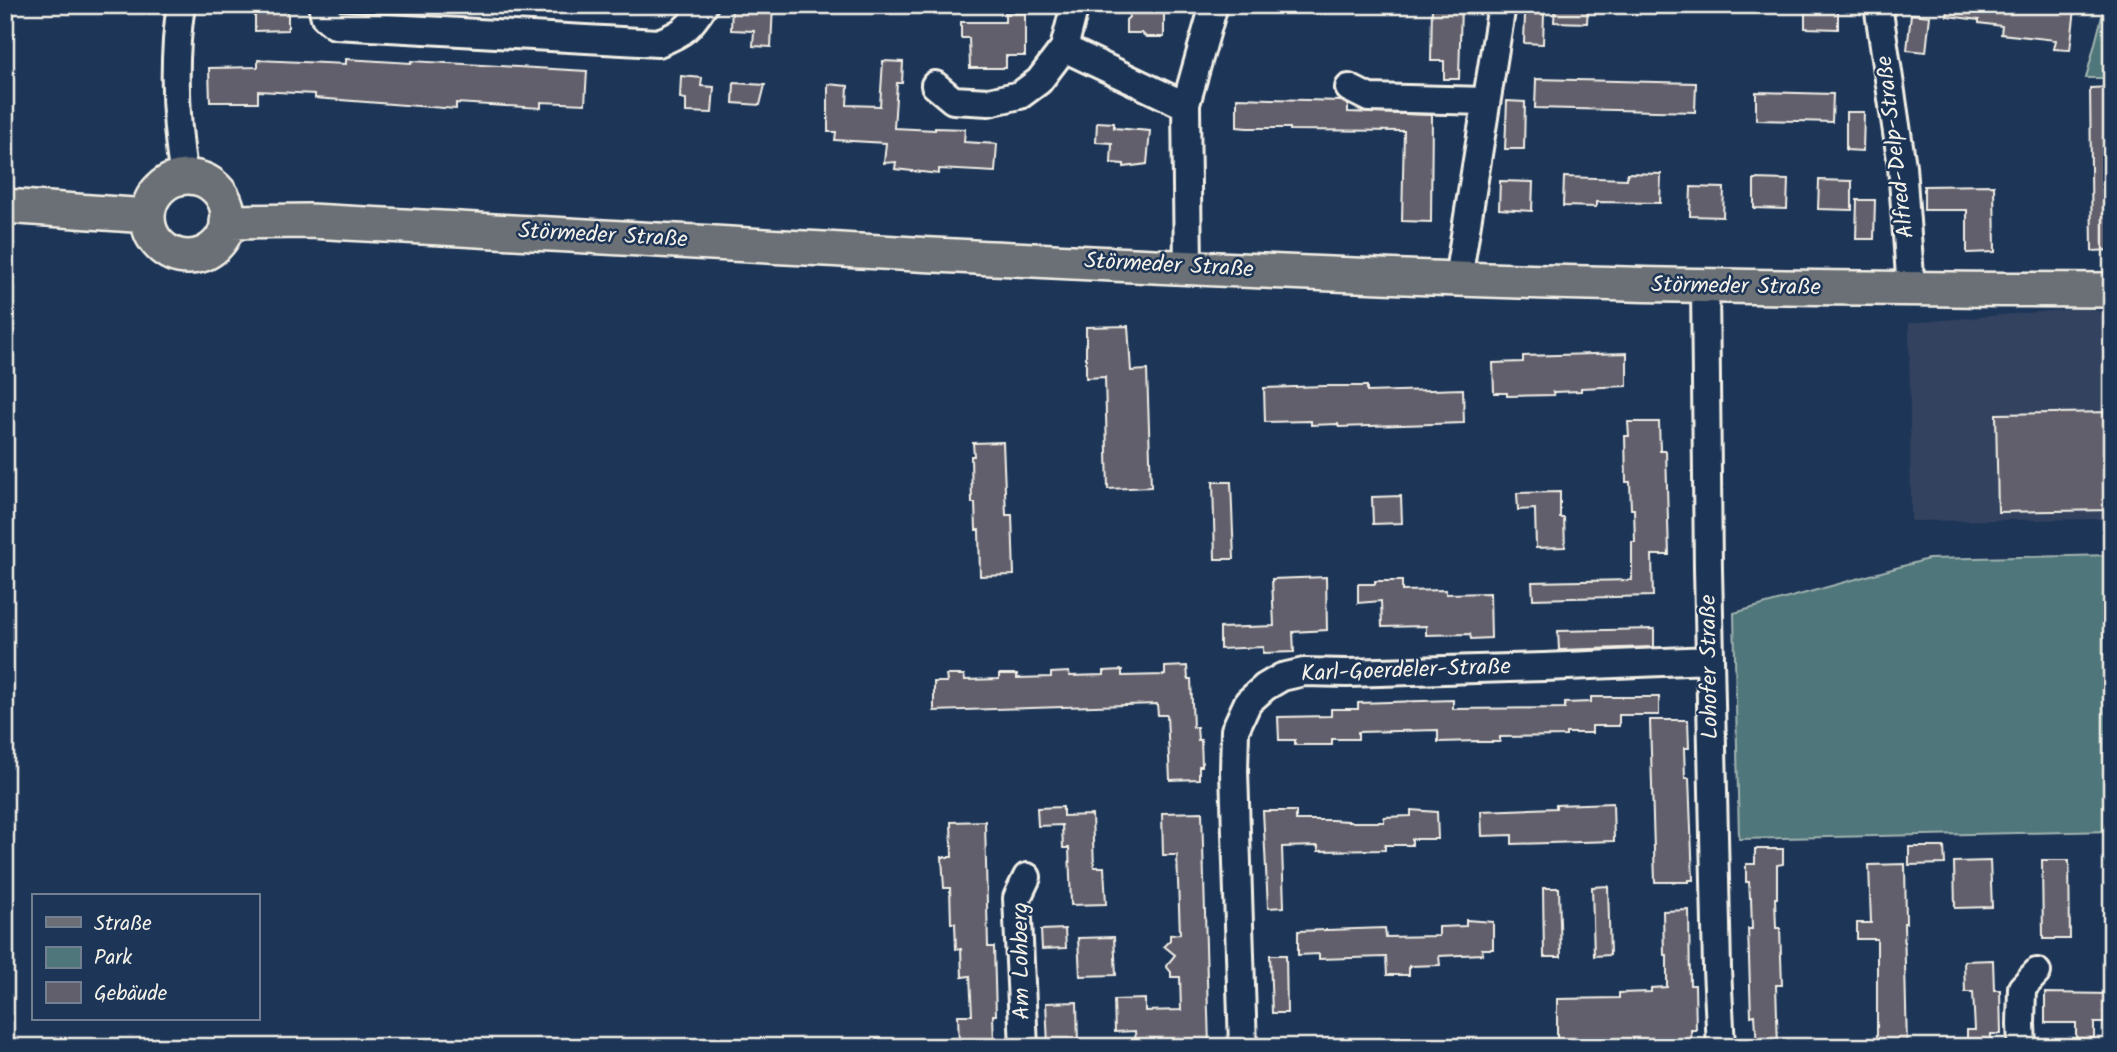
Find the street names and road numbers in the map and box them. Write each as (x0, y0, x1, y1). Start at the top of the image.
street label: Alfred-Delp-Straße (1867, 54, 1925, 240)
street label: Störmeder Straße (517, 214, 689, 258)
street label: Störmeder Straße (1083, 244, 1255, 288)
street label: Störmeder Straße (1651, 268, 1821, 306)
street label: Lohofer Straße (1691, 594, 1729, 740)
street label: Karl-Goerdeler-Straße (1300, 649, 1512, 693)
street label: Am Lohberg (1003, 902, 1041, 1020)

